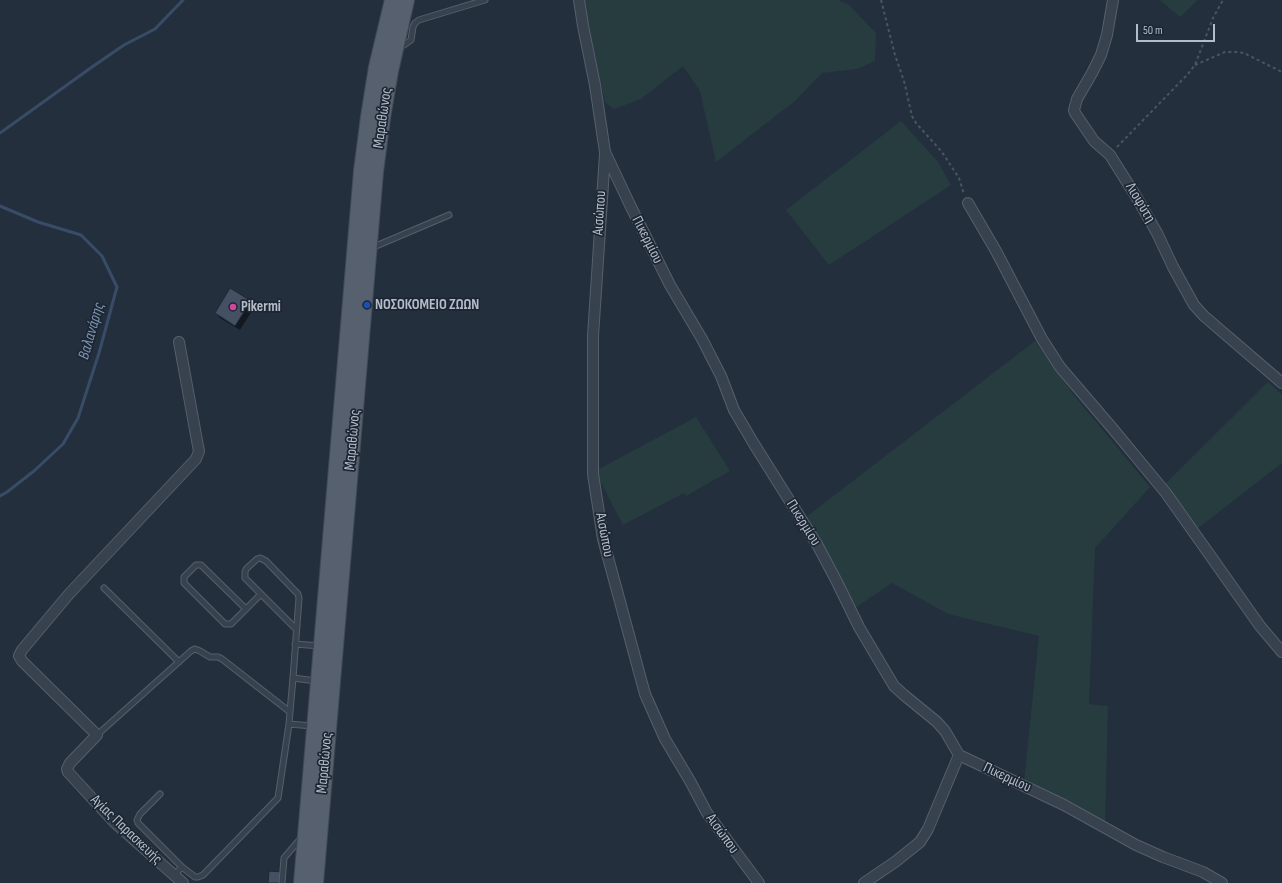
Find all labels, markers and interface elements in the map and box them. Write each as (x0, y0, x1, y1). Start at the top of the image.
scale bar (1138, 16, 1217, 42)
text: 50 m (1143, 23, 1163, 38)
street label: Μαραθώνος (370, 87, 396, 149)
street label: Λιοφύτη (1121, 180, 1159, 226)
street label: Αισώπου (589, 190, 611, 236)
street label: Πικερμίου (627, 213, 667, 267)
place label: ΝΟΣΟΚΟΜΕΙΟ ΖΩΩΝ (375, 296, 479, 314)
place label: Pikermi (241, 298, 281, 316)
water label: Βαλανάρης (75, 300, 109, 362)
marker: ΝΟΣΟΚΟΜΕΙΟ ΖΩΩΝ (362, 300, 372, 310)
marker: Pikermi (228, 302, 238, 312)
street label: Μαραθώνος (341, 409, 365, 471)
street label: Πικερμίου (782, 497, 824, 549)
street label: Αισώπου (591, 511, 617, 559)
street label: Μαραθώνος (313, 732, 337, 794)
street label: Πικερμίου (980, 759, 1034, 797)
street label: Αγίας Παρασκευής (86, 791, 166, 869)
street label: Αισώπου (702, 811, 742, 857)

